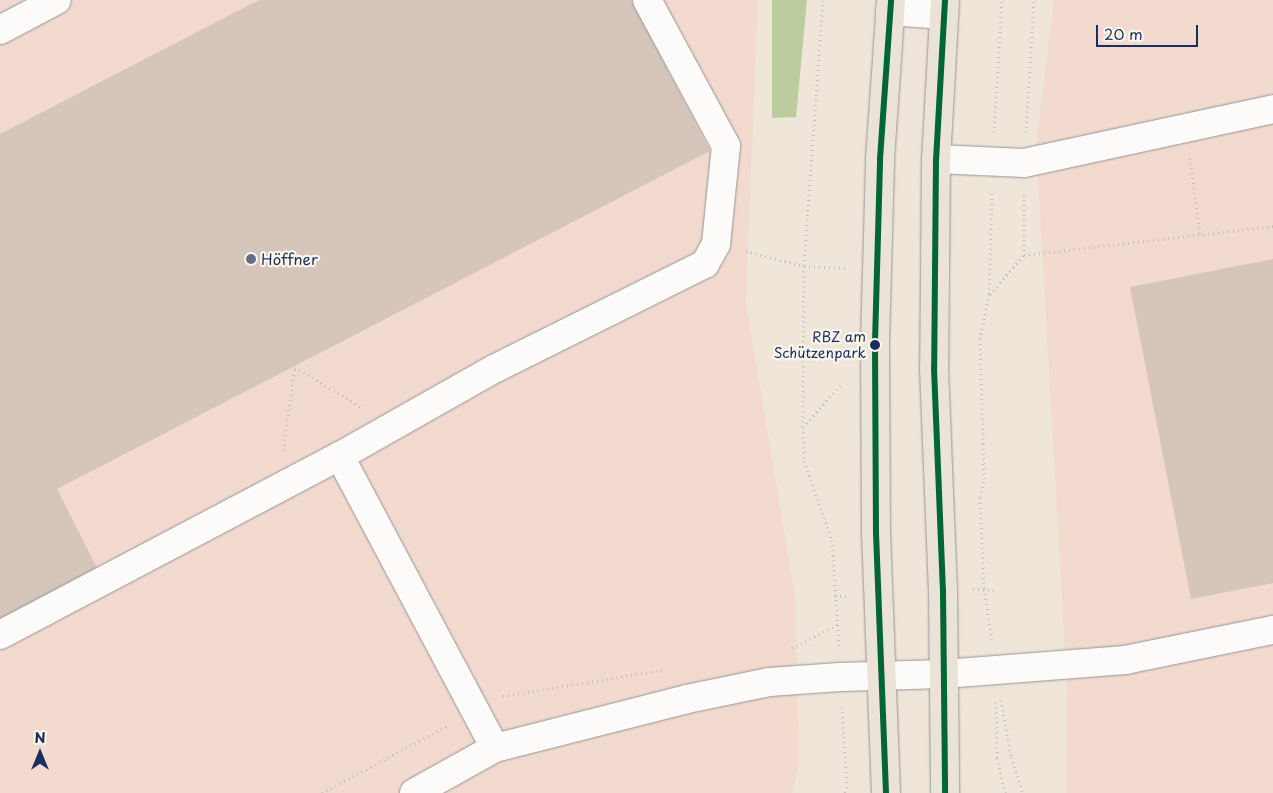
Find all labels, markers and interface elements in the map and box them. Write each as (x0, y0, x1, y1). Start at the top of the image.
scale bar (1098, 15, 1200, 47)
text: 20 m (1104, 22, 1143, 45)
place label: Höffner (261, 250, 318, 268)
marker: Höffner (245, 253, 257, 265)
place label: RBZ am Schützenpark (773, 329, 866, 362)
marker: RBZ am Schützenpark (870, 340, 880, 350)
text: N (34, 727, 46, 748)
north arrow (15, 728, 65, 778)

